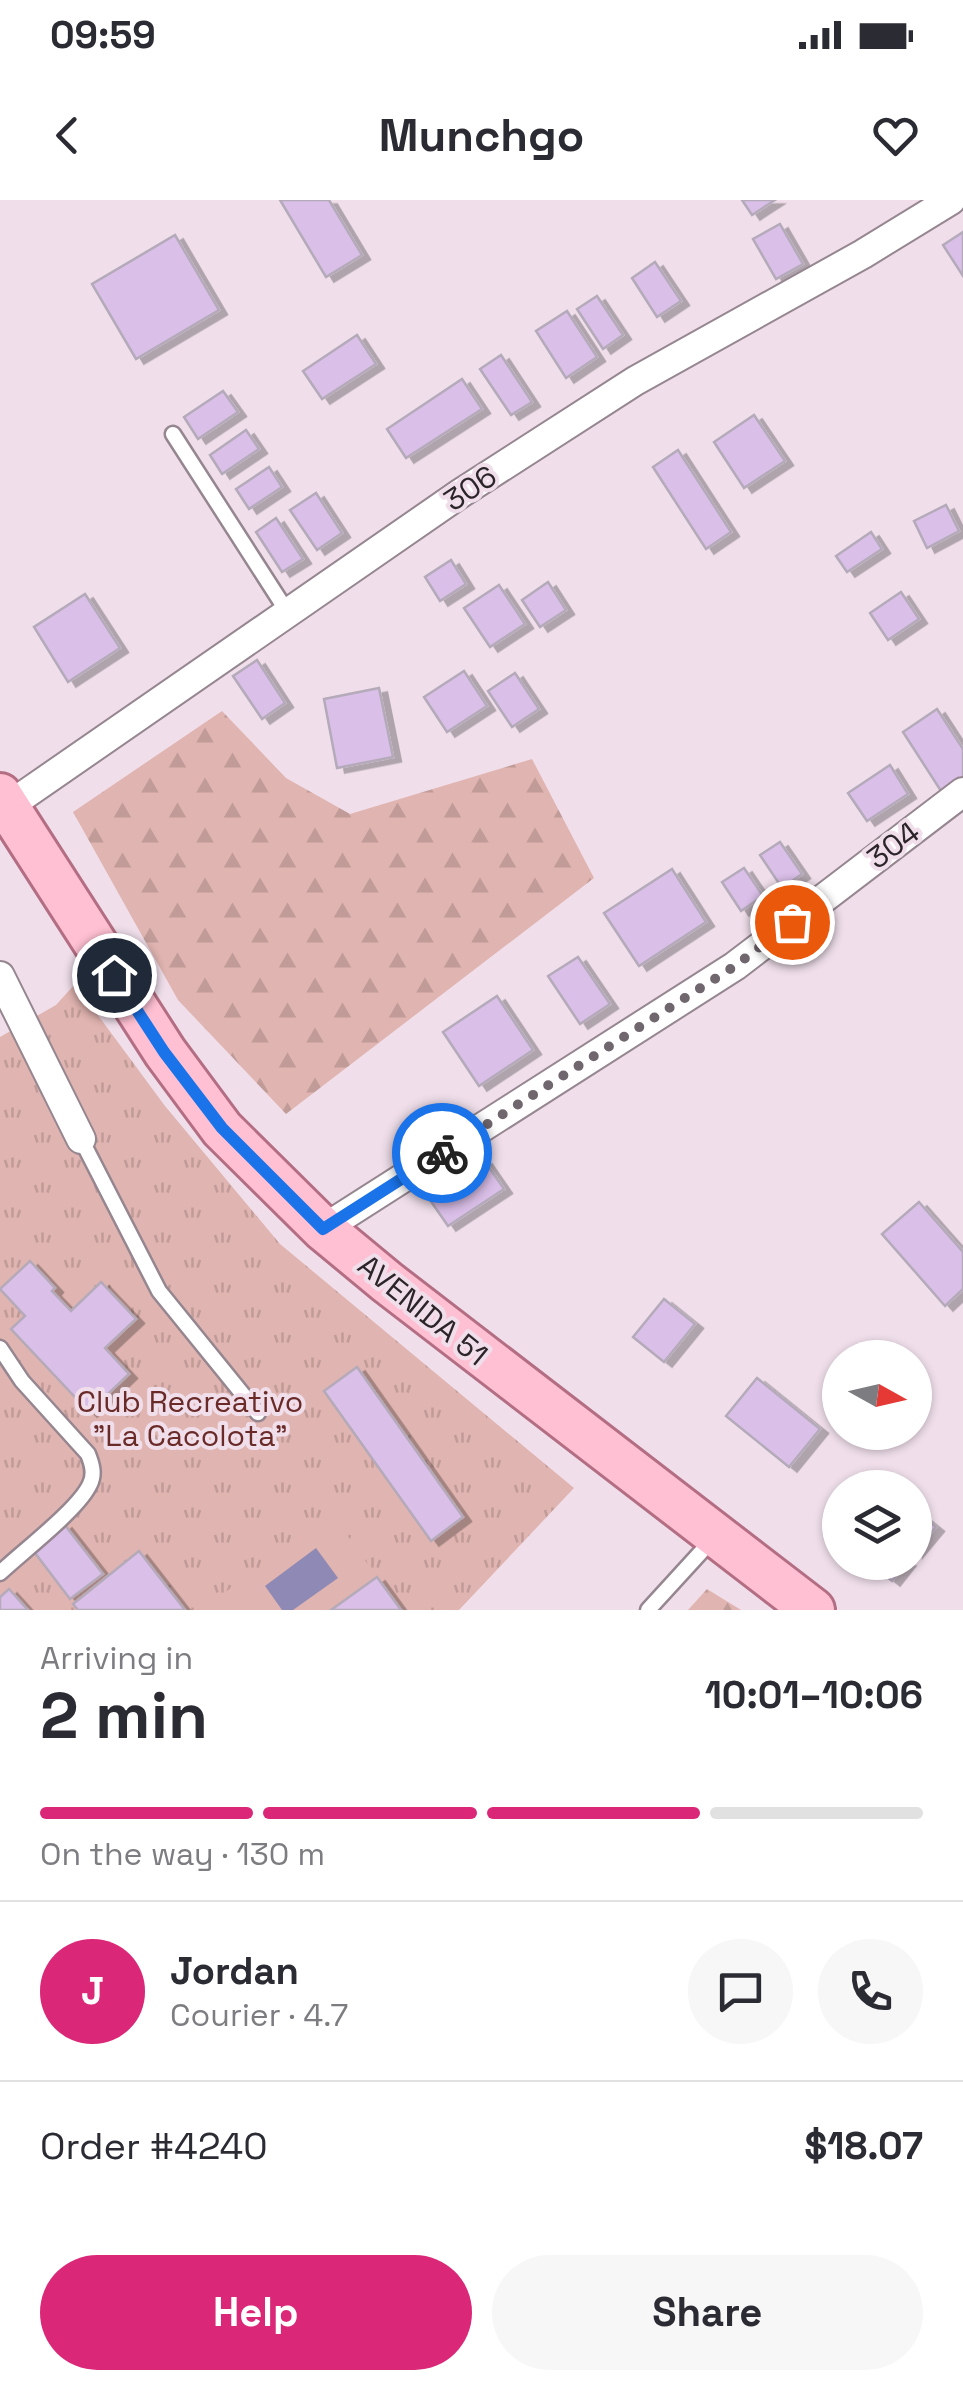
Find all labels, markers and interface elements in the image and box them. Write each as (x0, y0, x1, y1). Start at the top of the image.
text: 09:59 (50, 11, 156, 59)
text: Munchgo (379, 107, 584, 164)
icon: back (40, 108, 95, 163)
icon: heart (868, 108, 923, 163)
street label: 306 (436, 456, 504, 520)
street label: 304 (859, 813, 927, 877)
pin (750, 880, 835, 965)
icon: bag (765, 895, 820, 950)
pin (72, 933, 157, 1018)
icon: home (87, 948, 142, 1003)
courier (392, 1103, 492, 1203)
icon: bike (415, 1126, 470, 1181)
street label: AVENIDA 51 (350, 1246, 496, 1374)
north arrow (822, 1340, 932, 1450)
map controls (822, 1340, 932, 1580)
park label: Club Recreativo "La Cacolota" (77, 1382, 303, 1455)
button: layers (822, 1470, 932, 1580)
text: Arriving in (40, 1638, 193, 1678)
text: 10:01–10:06 (705, 1671, 923, 1719)
text: 2 min (40, 1674, 208, 1757)
text: On the way · 130 m (40, 1834, 325, 1874)
button: chat (688, 1939, 793, 2044)
button: phone (818, 1939, 923, 2044)
text: Jordan (170, 1947, 299, 1995)
text: J (81, 1967, 104, 2015)
text: Courier · 4.7 (170, 1995, 348, 2035)
text: Order #4240 (40, 2122, 268, 2170)
text: $18.07 (804, 2122, 923, 2170)
button: Help (40, 2255, 472, 2370)
button: Share (492, 2255, 923, 2370)

